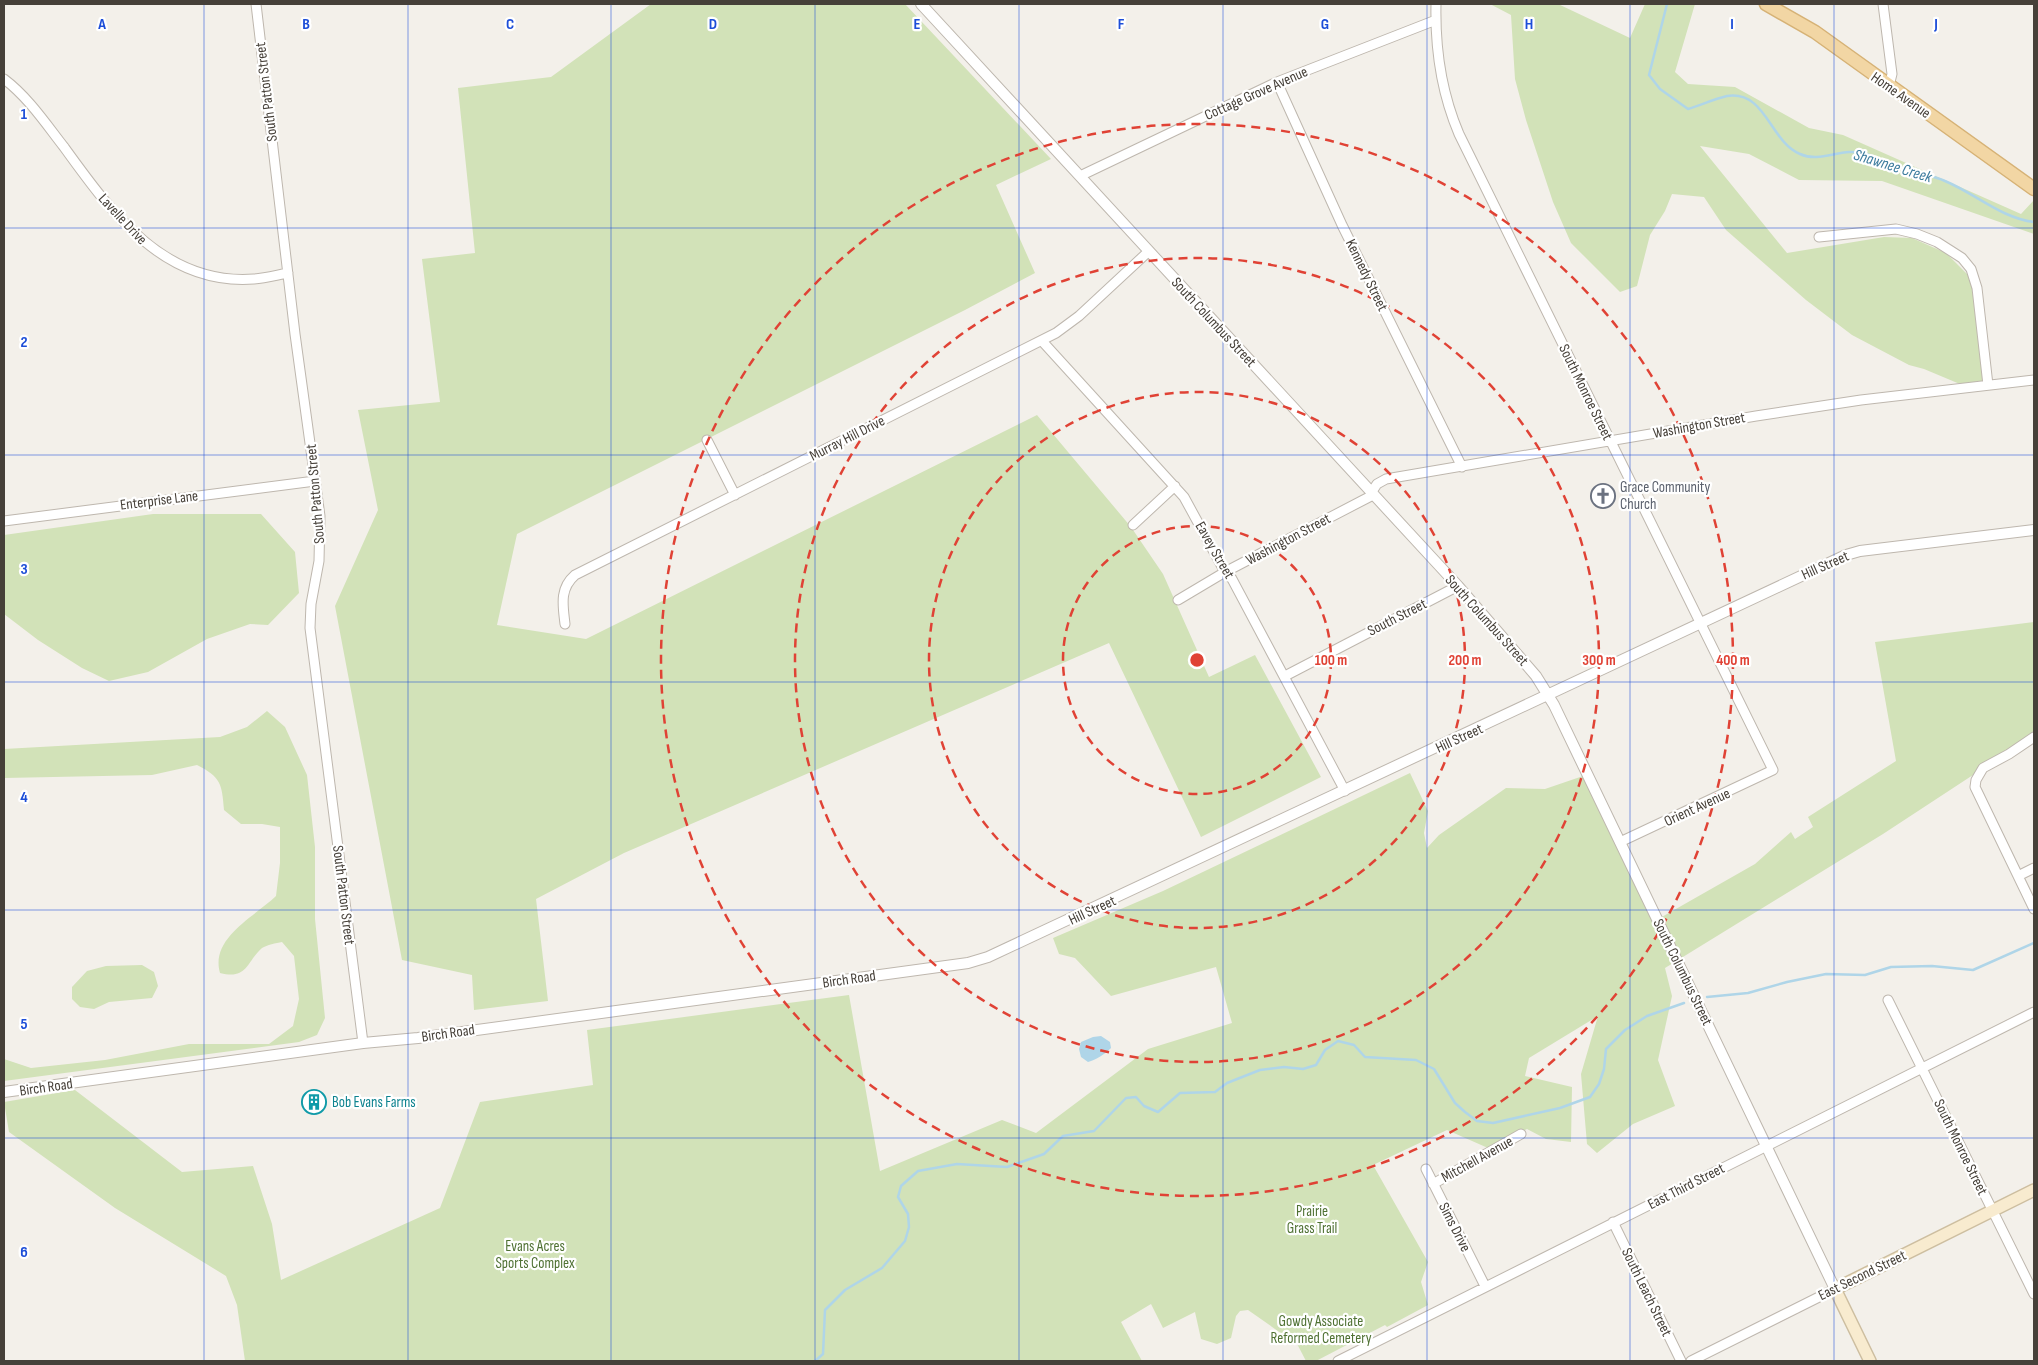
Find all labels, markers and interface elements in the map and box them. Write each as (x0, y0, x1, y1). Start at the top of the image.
text: A (97, 15, 106, 34)
text: B (302, 15, 310, 34)
text: C (506, 15, 514, 34)
text: D (709, 15, 717, 34)
text: E (914, 15, 921, 34)
text: F (1118, 15, 1125, 34)
text: G (1321, 15, 1329, 34)
text: H (1525, 15, 1533, 34)
text: I (1730, 15, 1734, 34)
text: J (1933, 15, 1938, 34)
street label: South Patton Street (251, 41, 282, 143)
street label: Cottage Grove Avenue (1202, 62, 1311, 125)
street label: Home Avenue (1867, 68, 1934, 123)
text: 1 (21, 105, 28, 124)
water label: Shawnee Creek (1851, 146, 1935, 188)
street label: Lavelle Drive (94, 190, 151, 249)
street label: Kennedy Street (1341, 236, 1392, 315)
street label: South Columbus Street (1167, 273, 1261, 372)
text: 2 (20, 333, 28, 352)
street label: South Monroe Street (1554, 341, 1617, 444)
street label: Washington Street (1652, 408, 1747, 443)
street label: Murray Hill Drive (806, 411, 888, 466)
street label: South Patton Street (302, 443, 329, 545)
place label: Grace Community Church (1620, 478, 1710, 514)
church icon: Grace Community Church (1590, 483, 1616, 509)
street label: Enterprise Lane (119, 486, 199, 515)
street label: Washington Street (1243, 509, 1334, 570)
street label: Eavey Street (1191, 518, 1239, 583)
street label: Hill Street (1798, 546, 1852, 584)
text: 3 (20, 560, 28, 579)
street label: South Columbus Street (1441, 571, 1533, 670)
street label: South Street (1364, 594, 1430, 640)
centre of rings (1188, 651, 1206, 669)
text: 100 m (1315, 651, 1347, 670)
text: 200 m (1448, 651, 1482, 670)
text: 300 m (1582, 651, 1616, 670)
text: 400 m (1716, 651, 1750, 670)
street label: Hill Street (1433, 719, 1486, 758)
street label: Orient Avenue (1661, 784, 1733, 831)
text: 4 (20, 788, 28, 807)
street label: South Patton Street (328, 844, 359, 946)
street label: Hill Street (1066, 891, 1119, 930)
street label: South Columbus Street (1649, 916, 1717, 1029)
street label: Birch Road (821, 966, 877, 993)
text: 5 (20, 1015, 28, 1034)
street label: Birch Road (420, 1020, 476, 1047)
street label: Birch Road (18, 1074, 74, 1101)
building icon: Bob Evans Farms (301, 1089, 327, 1115)
place label: Bob Evans Farms (332, 1093, 416, 1112)
street label: South Monroe Street (1929, 1096, 1992, 1199)
street label: Mitchell Avenue (1438, 1132, 1517, 1187)
street label: East Third Street (1645, 1159, 1728, 1214)
street label: Sims Drive (1434, 1199, 1475, 1255)
park label: Prairie Grass Trail (1287, 1202, 1337, 1238)
park label: Evans Acres Sports Complex (495, 1237, 575, 1273)
text: 6 (20, 1243, 28, 1262)
street label: South Leach Street (1617, 1245, 1676, 1340)
street label: East Second Street (1815, 1246, 1910, 1305)
park label: Gowdy Associate Reformed Cemetery (1270, 1312, 1372, 1348)

